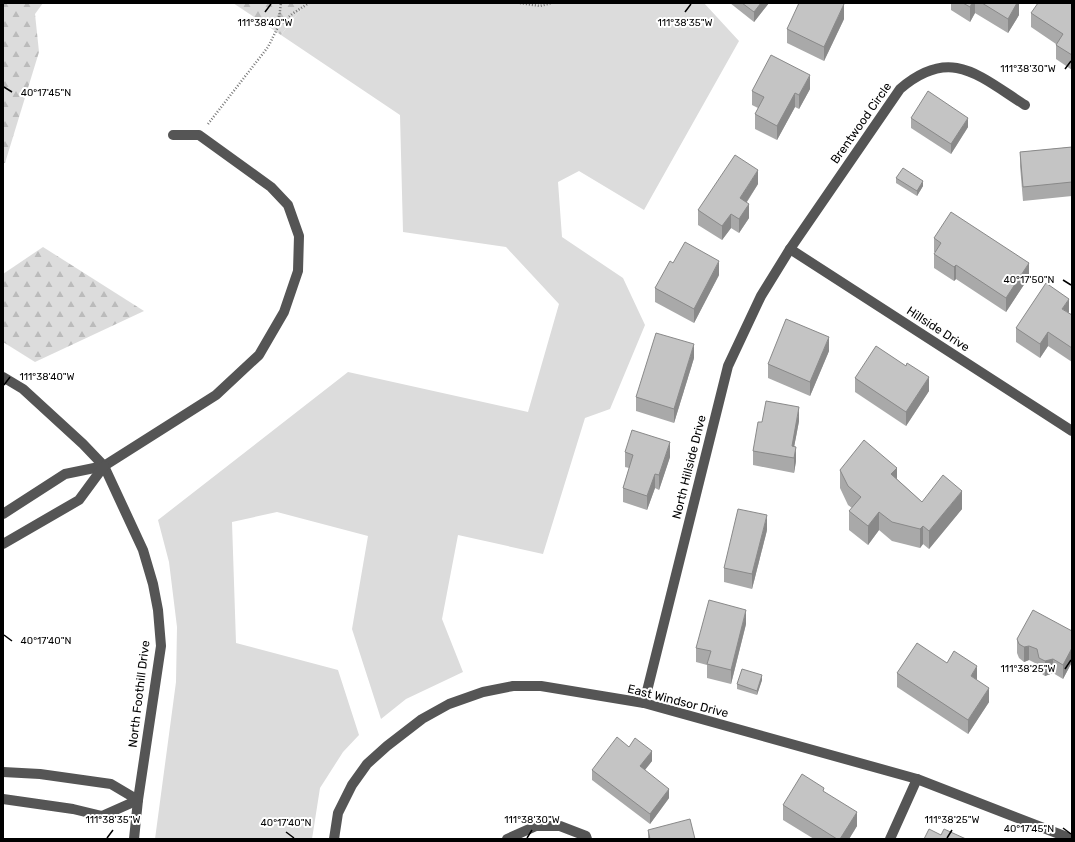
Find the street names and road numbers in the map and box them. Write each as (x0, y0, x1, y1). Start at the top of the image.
street label: Brentwood Circle (828, 79, 894, 166)
street label: Hillside Drive (904, 304, 972, 355)
street label: North Hillside Drive (669, 413, 709, 520)
street label: North Foothill Drive (125, 639, 153, 748)
street label: East Windsor Drive (626, 682, 730, 720)

